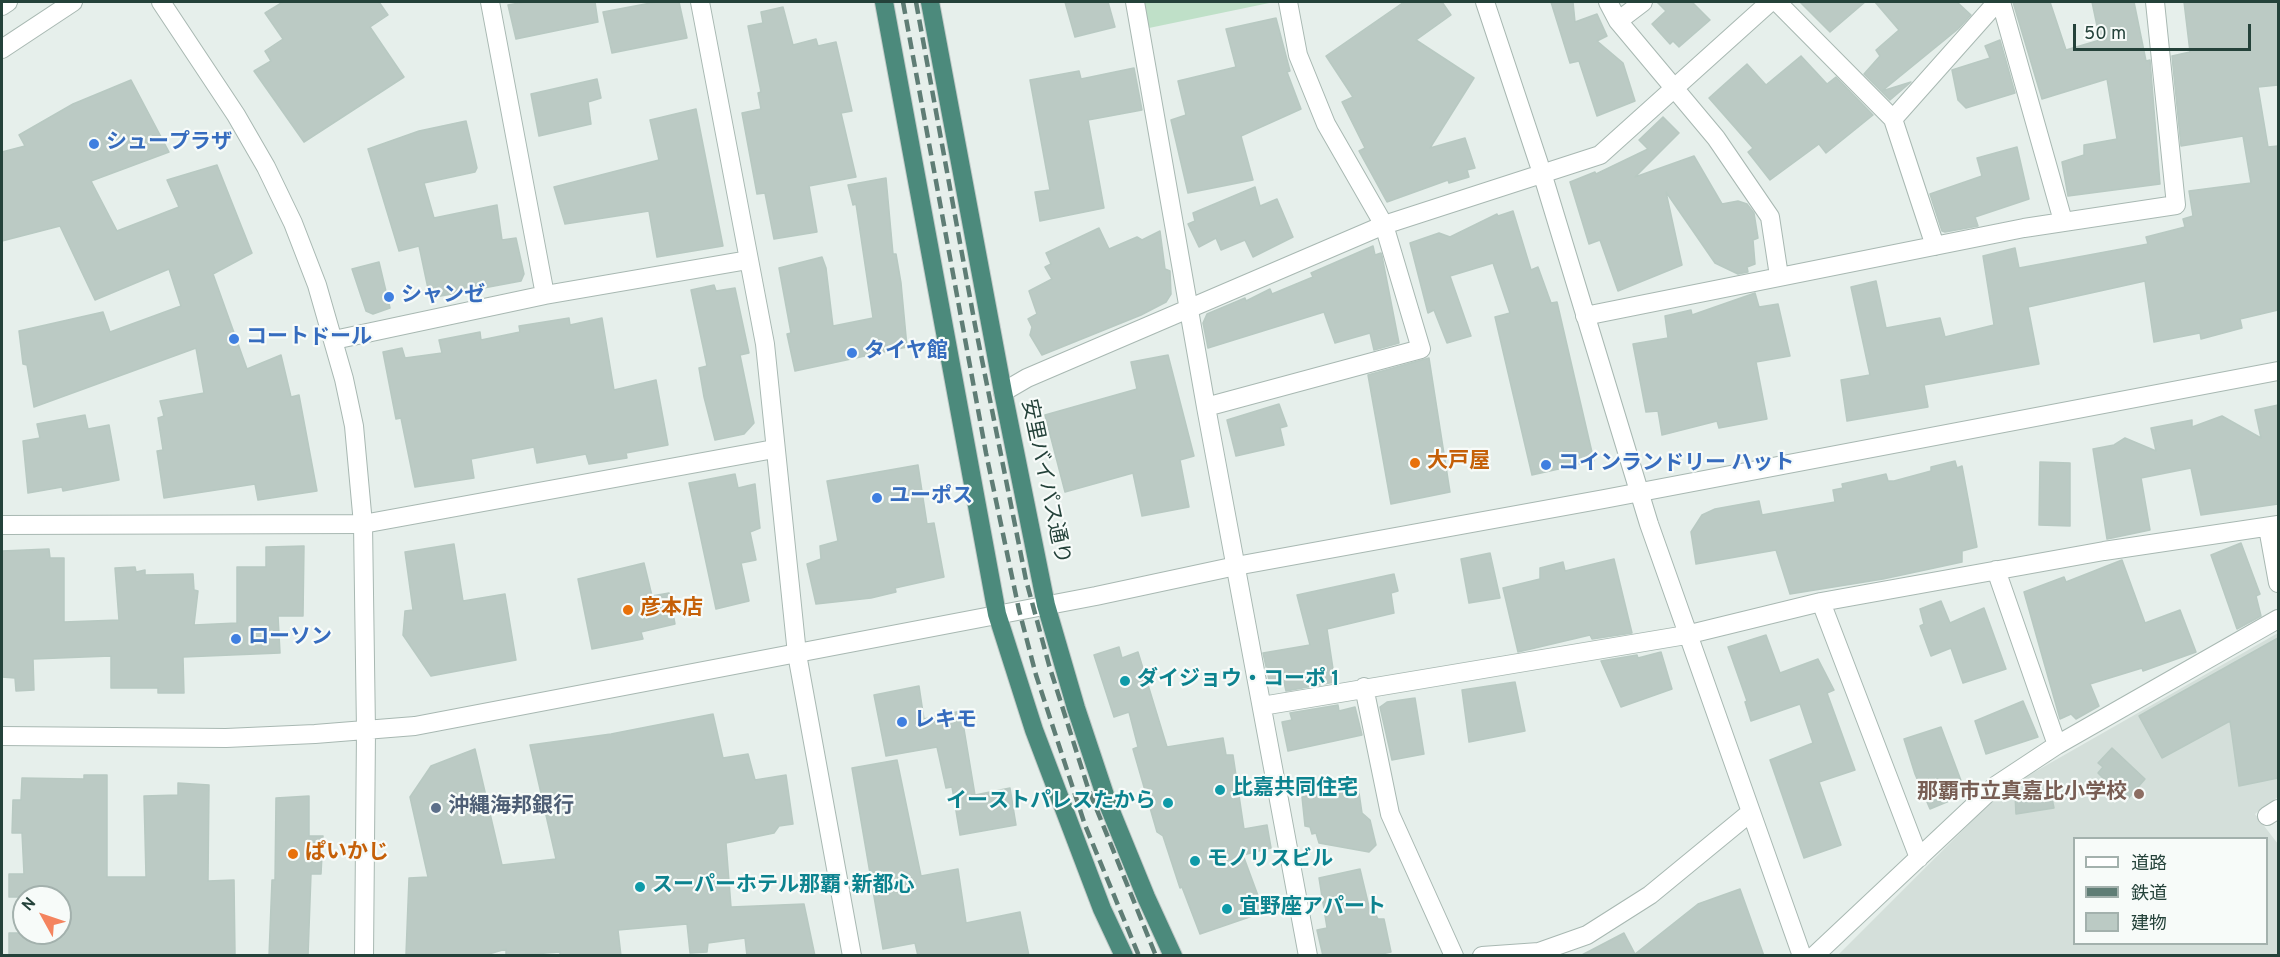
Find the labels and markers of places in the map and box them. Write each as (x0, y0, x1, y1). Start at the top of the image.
place label: シュープラザ (106, 131, 232, 157)
marker: シュープラザ (87, 137, 101, 151)
place label: シャンゼ (401, 284, 485, 310)
marker: シャンゼ (382, 290, 396, 304)
place label: コートドール (246, 326, 372, 352)
marker: コートドール (227, 332, 241, 346)
place label: タイヤ館 (864, 340, 948, 366)
marker: タイヤ館 (845, 346, 859, 360)
place label: 大戸屋 (1427, 450, 1490, 476)
place label: コインランドリー ハット (1558, 452, 1794, 478)
marker: 大戸屋 (1408, 456, 1422, 470)
marker: コインランドリー ハット (1539, 458, 1553, 472)
place label: ユーポス (889, 485, 973, 511)
marker: ユーポス (870, 491, 884, 505)
place label: 彦本店 (640, 597, 703, 623)
marker: 彦本店 (621, 603, 635, 617)
place label: ローソン (248, 626, 332, 652)
marker: ローソン (229, 632, 243, 646)
place label: ダイジョウ・コーポ 1 (1137, 668, 1340, 694)
marker: ダイジョウ・コーポ 1 (1118, 674, 1132, 688)
place label: レキモ (914, 709, 977, 735)
marker: レキモ (895, 715, 909, 729)
place label: 比嘉共同住宅 (1232, 777, 1358, 803)
place label: 那覇市立真嘉比小学校 (1917, 781, 2127, 807)
marker: 比嘉共同住宅 (1213, 783, 1227, 797)
marker: 那覇市立真嘉比小学校 (2132, 787, 2146, 801)
place label: イーストパレスたから (946, 790, 1156, 816)
place label: 沖縄海邦銀行 (448, 795, 574, 821)
marker: イーストパレスたから (1161, 796, 1175, 810)
marker: 沖縄海邦銀行 (429, 801, 443, 815)
place label: ぱいかじ (305, 841, 389, 867)
marker: ぱいかじ (286, 847, 300, 861)
place label: モノリスビル (1207, 848, 1333, 874)
marker: モノリスビル (1188, 854, 1202, 868)
place label: スーパーホテル那覇･新都心 (652, 874, 914, 900)
marker: スーパーホテル那覇･新都心 (633, 880, 647, 894)
place label: 宜野座アパート (1239, 896, 1386, 922)
marker: 宜野座アパート (1220, 902, 1234, 916)

